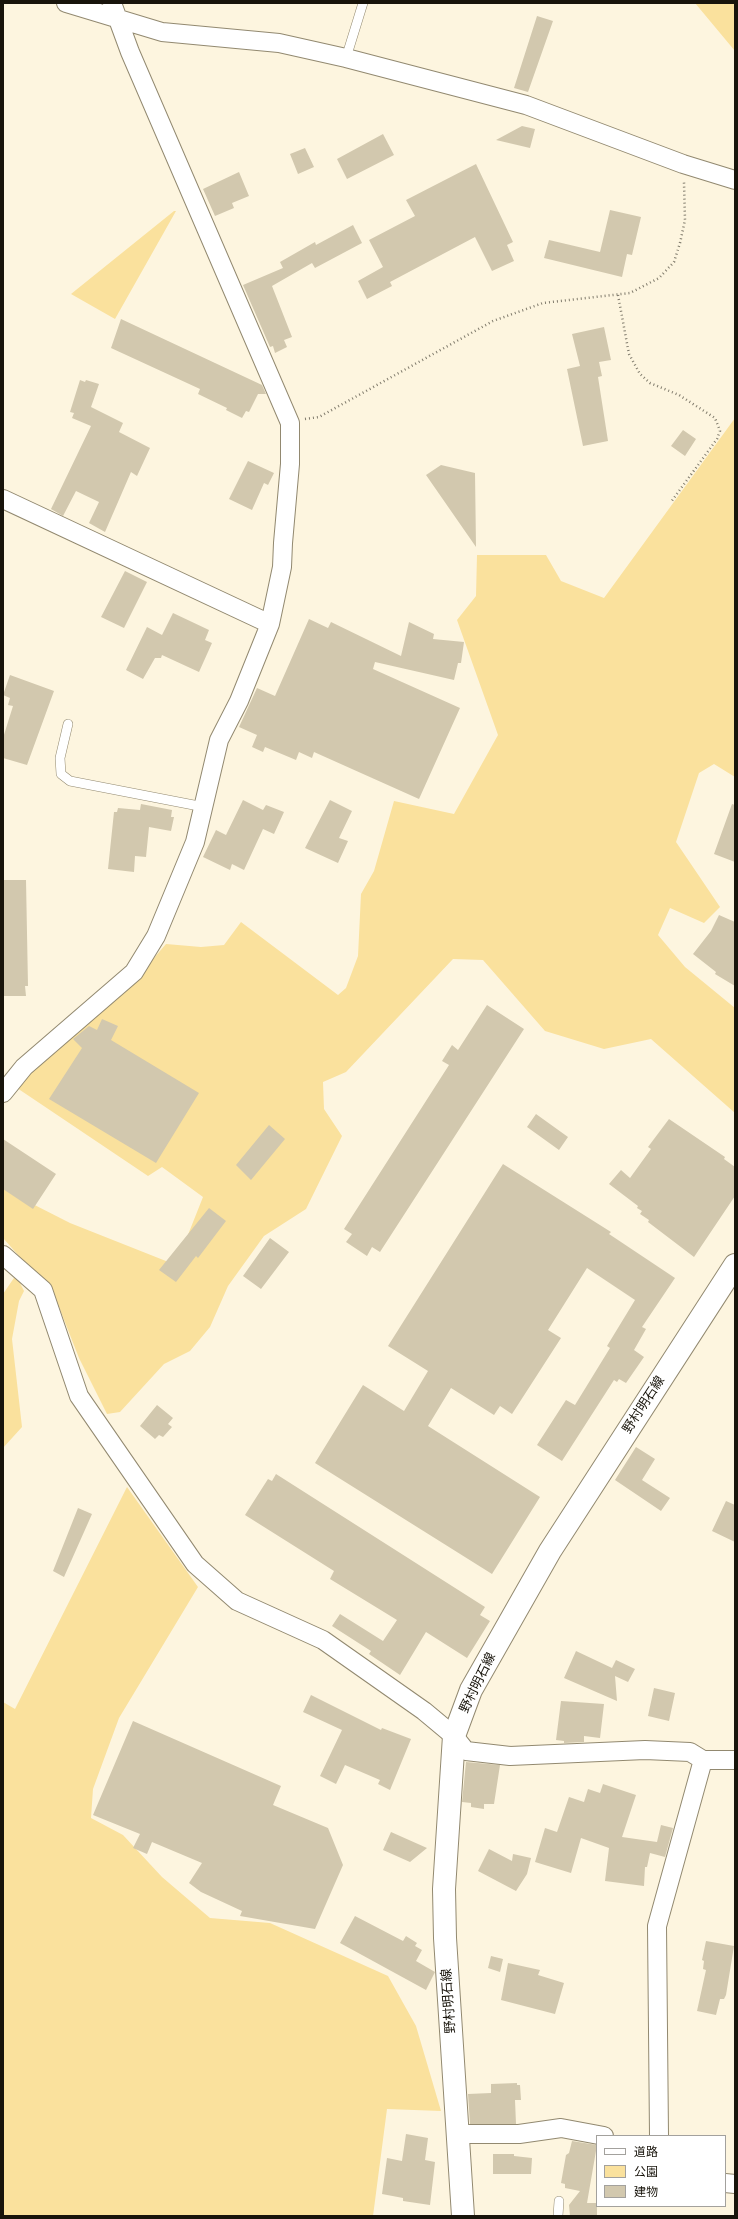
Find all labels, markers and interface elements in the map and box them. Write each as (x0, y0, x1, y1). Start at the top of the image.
street label: 野村明石線 (620, 1373, 668, 1437)
street label: 野村明石線 (457, 1650, 499, 1716)
street label: 野村明石線 (439, 1968, 459, 2034)
legend (596, 2135, 726, 2207)
text: 道路 (634, 2144, 658, 2160)
text: 公園 (634, 2164, 658, 2180)
text: 建物 (634, 2184, 658, 2200)

